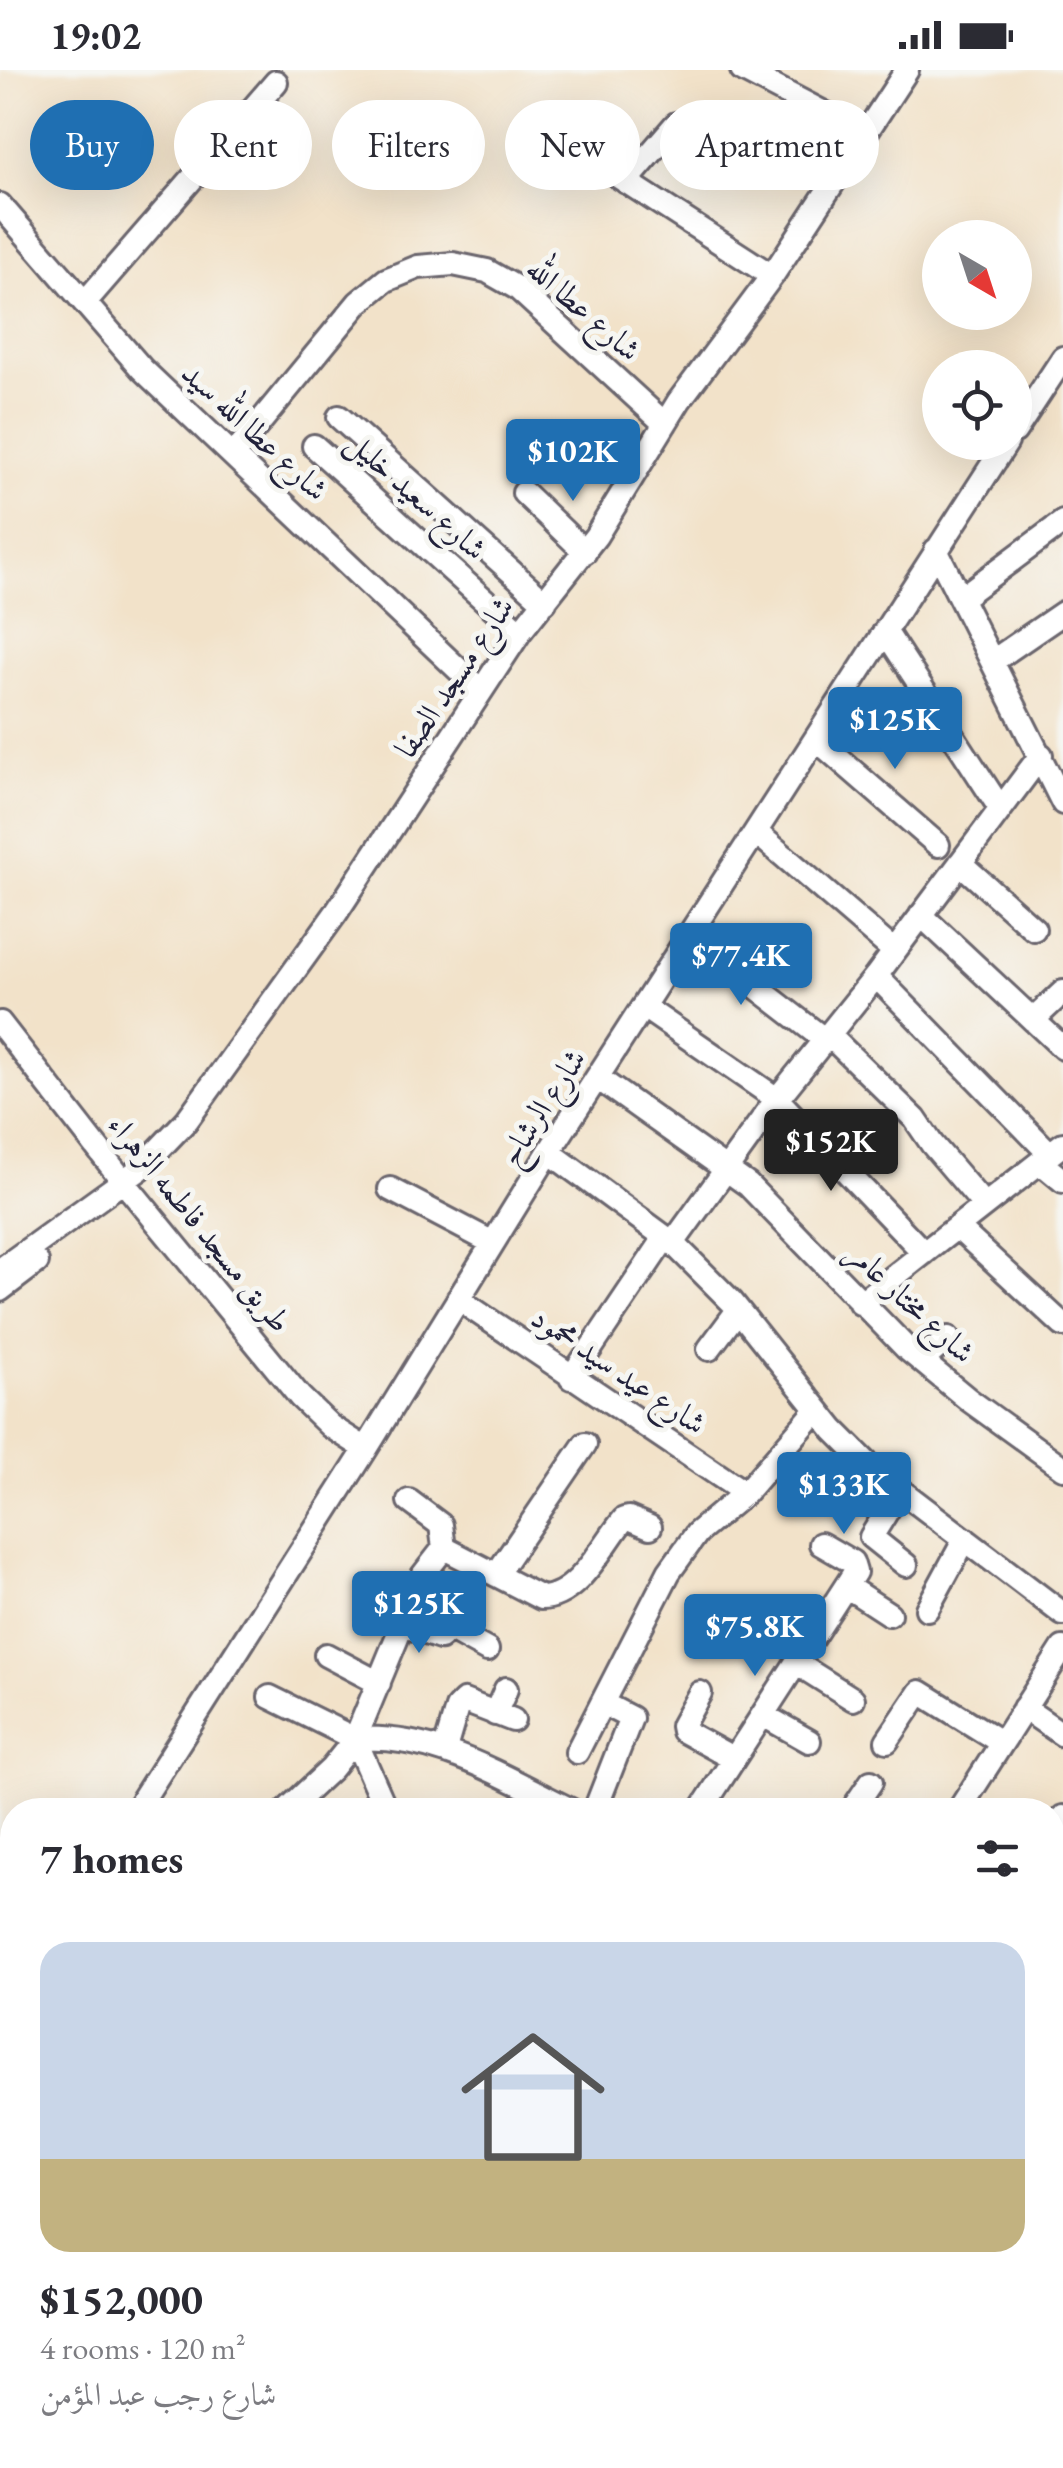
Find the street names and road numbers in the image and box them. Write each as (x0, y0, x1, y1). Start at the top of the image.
street label: شارع عطا الله (514, 245, 653, 375)
street label: شارع عطا الله سيد (168, 349, 340, 514)
street label: شارع سعيد خليل (334, 421, 496, 574)
street label: شارع مسجد الصفا (385, 588, 528, 769)
street label: شارع الرشاح (488, 1040, 601, 1178)
street label: طريق مسجد فاطمه الزهراء (99, 1105, 301, 1341)
street label: شارع مختار عامر (833, 1232, 984, 1377)
street label: شارع عيد سيد محمود (520, 1296, 715, 1449)

